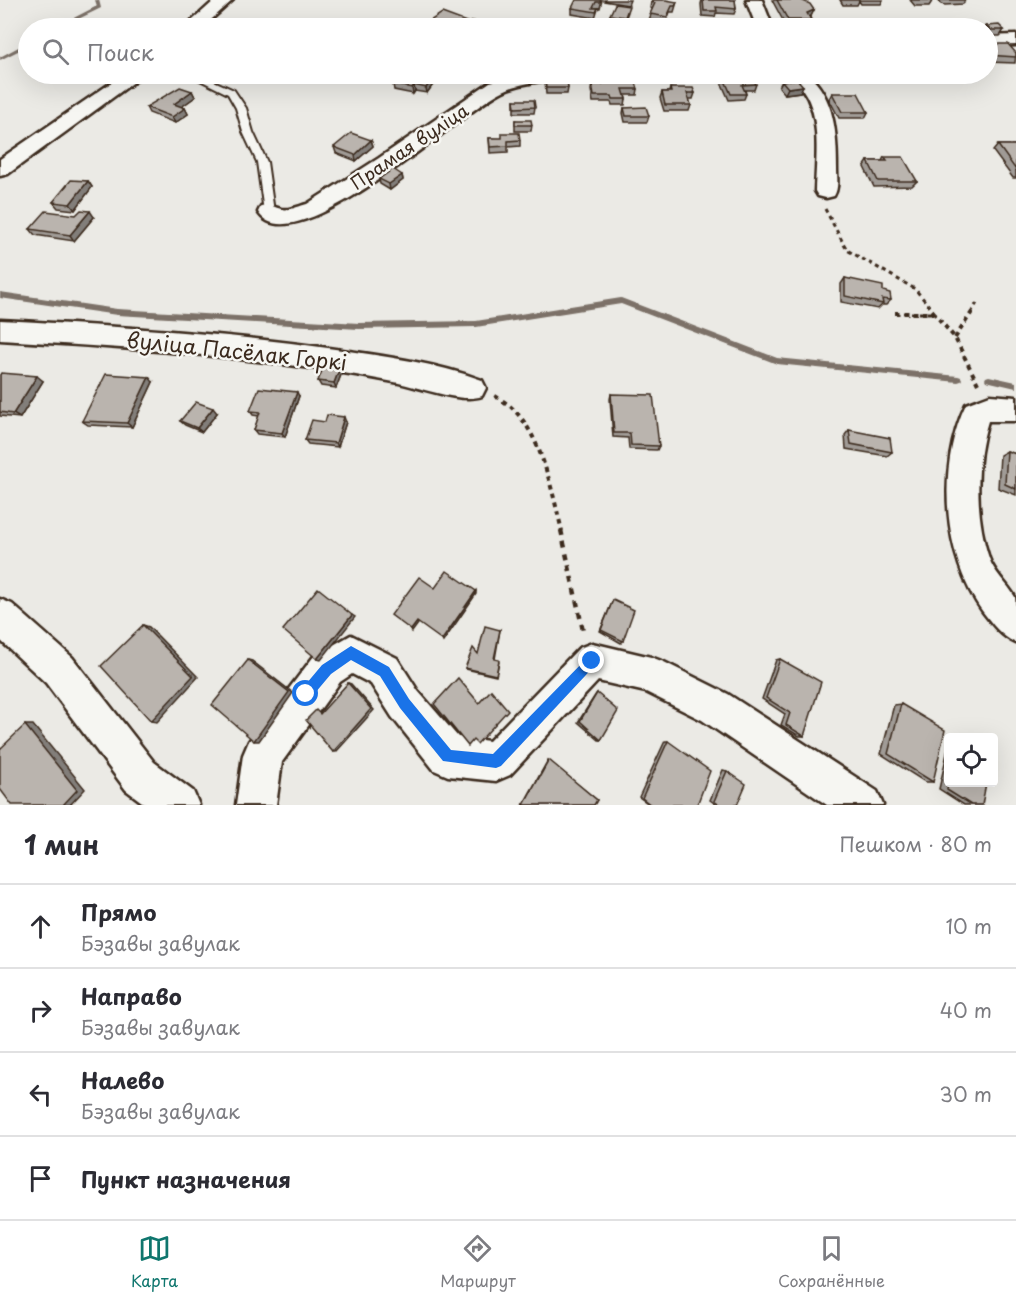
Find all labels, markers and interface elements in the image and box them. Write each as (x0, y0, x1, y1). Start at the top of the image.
search box (18, 18, 998, 84)
icon: search (39, 35, 72, 68)
text: Поиск (87, 35, 154, 68)
street label: Прамая вуліца (344, 96, 474, 196)
street label: вуліца Пасёлак Горкі (125, 323, 349, 377)
route end (578, 647, 604, 673)
route start (292, 680, 318, 706)
map controls (944, 733, 998, 787)
button: locate (944, 733, 998, 787)
text: 1 мин (24, 825, 99, 864)
text: Пешком · 80 m (839, 829, 992, 859)
text: Прямо (81, 895, 156, 928)
icon: ahead (24, 910, 57, 943)
text: 10 m (945, 911, 992, 941)
text: Бэзавы завулак (81, 928, 240, 958)
text: Направо (81, 979, 182, 1012)
icon: right (24, 994, 57, 1027)
text: 40 m (940, 995, 992, 1025)
text: Бэзавы завулак (81, 1012, 240, 1042)
text: Налево (81, 1063, 164, 1096)
icon: left (24, 1078, 57, 1111)
text: 30 m (939, 1079, 992, 1109)
text: Бэзавы завулак (81, 1096, 240, 1126)
icon: arrive (24, 1162, 57, 1195)
text: Пункт назначения (81, 1162, 291, 1195)
tab: Карта (131, 1232, 178, 1292)
tab: Маршрут (440, 1232, 516, 1292)
tab: Сохранённые (778, 1232, 885, 1292)

